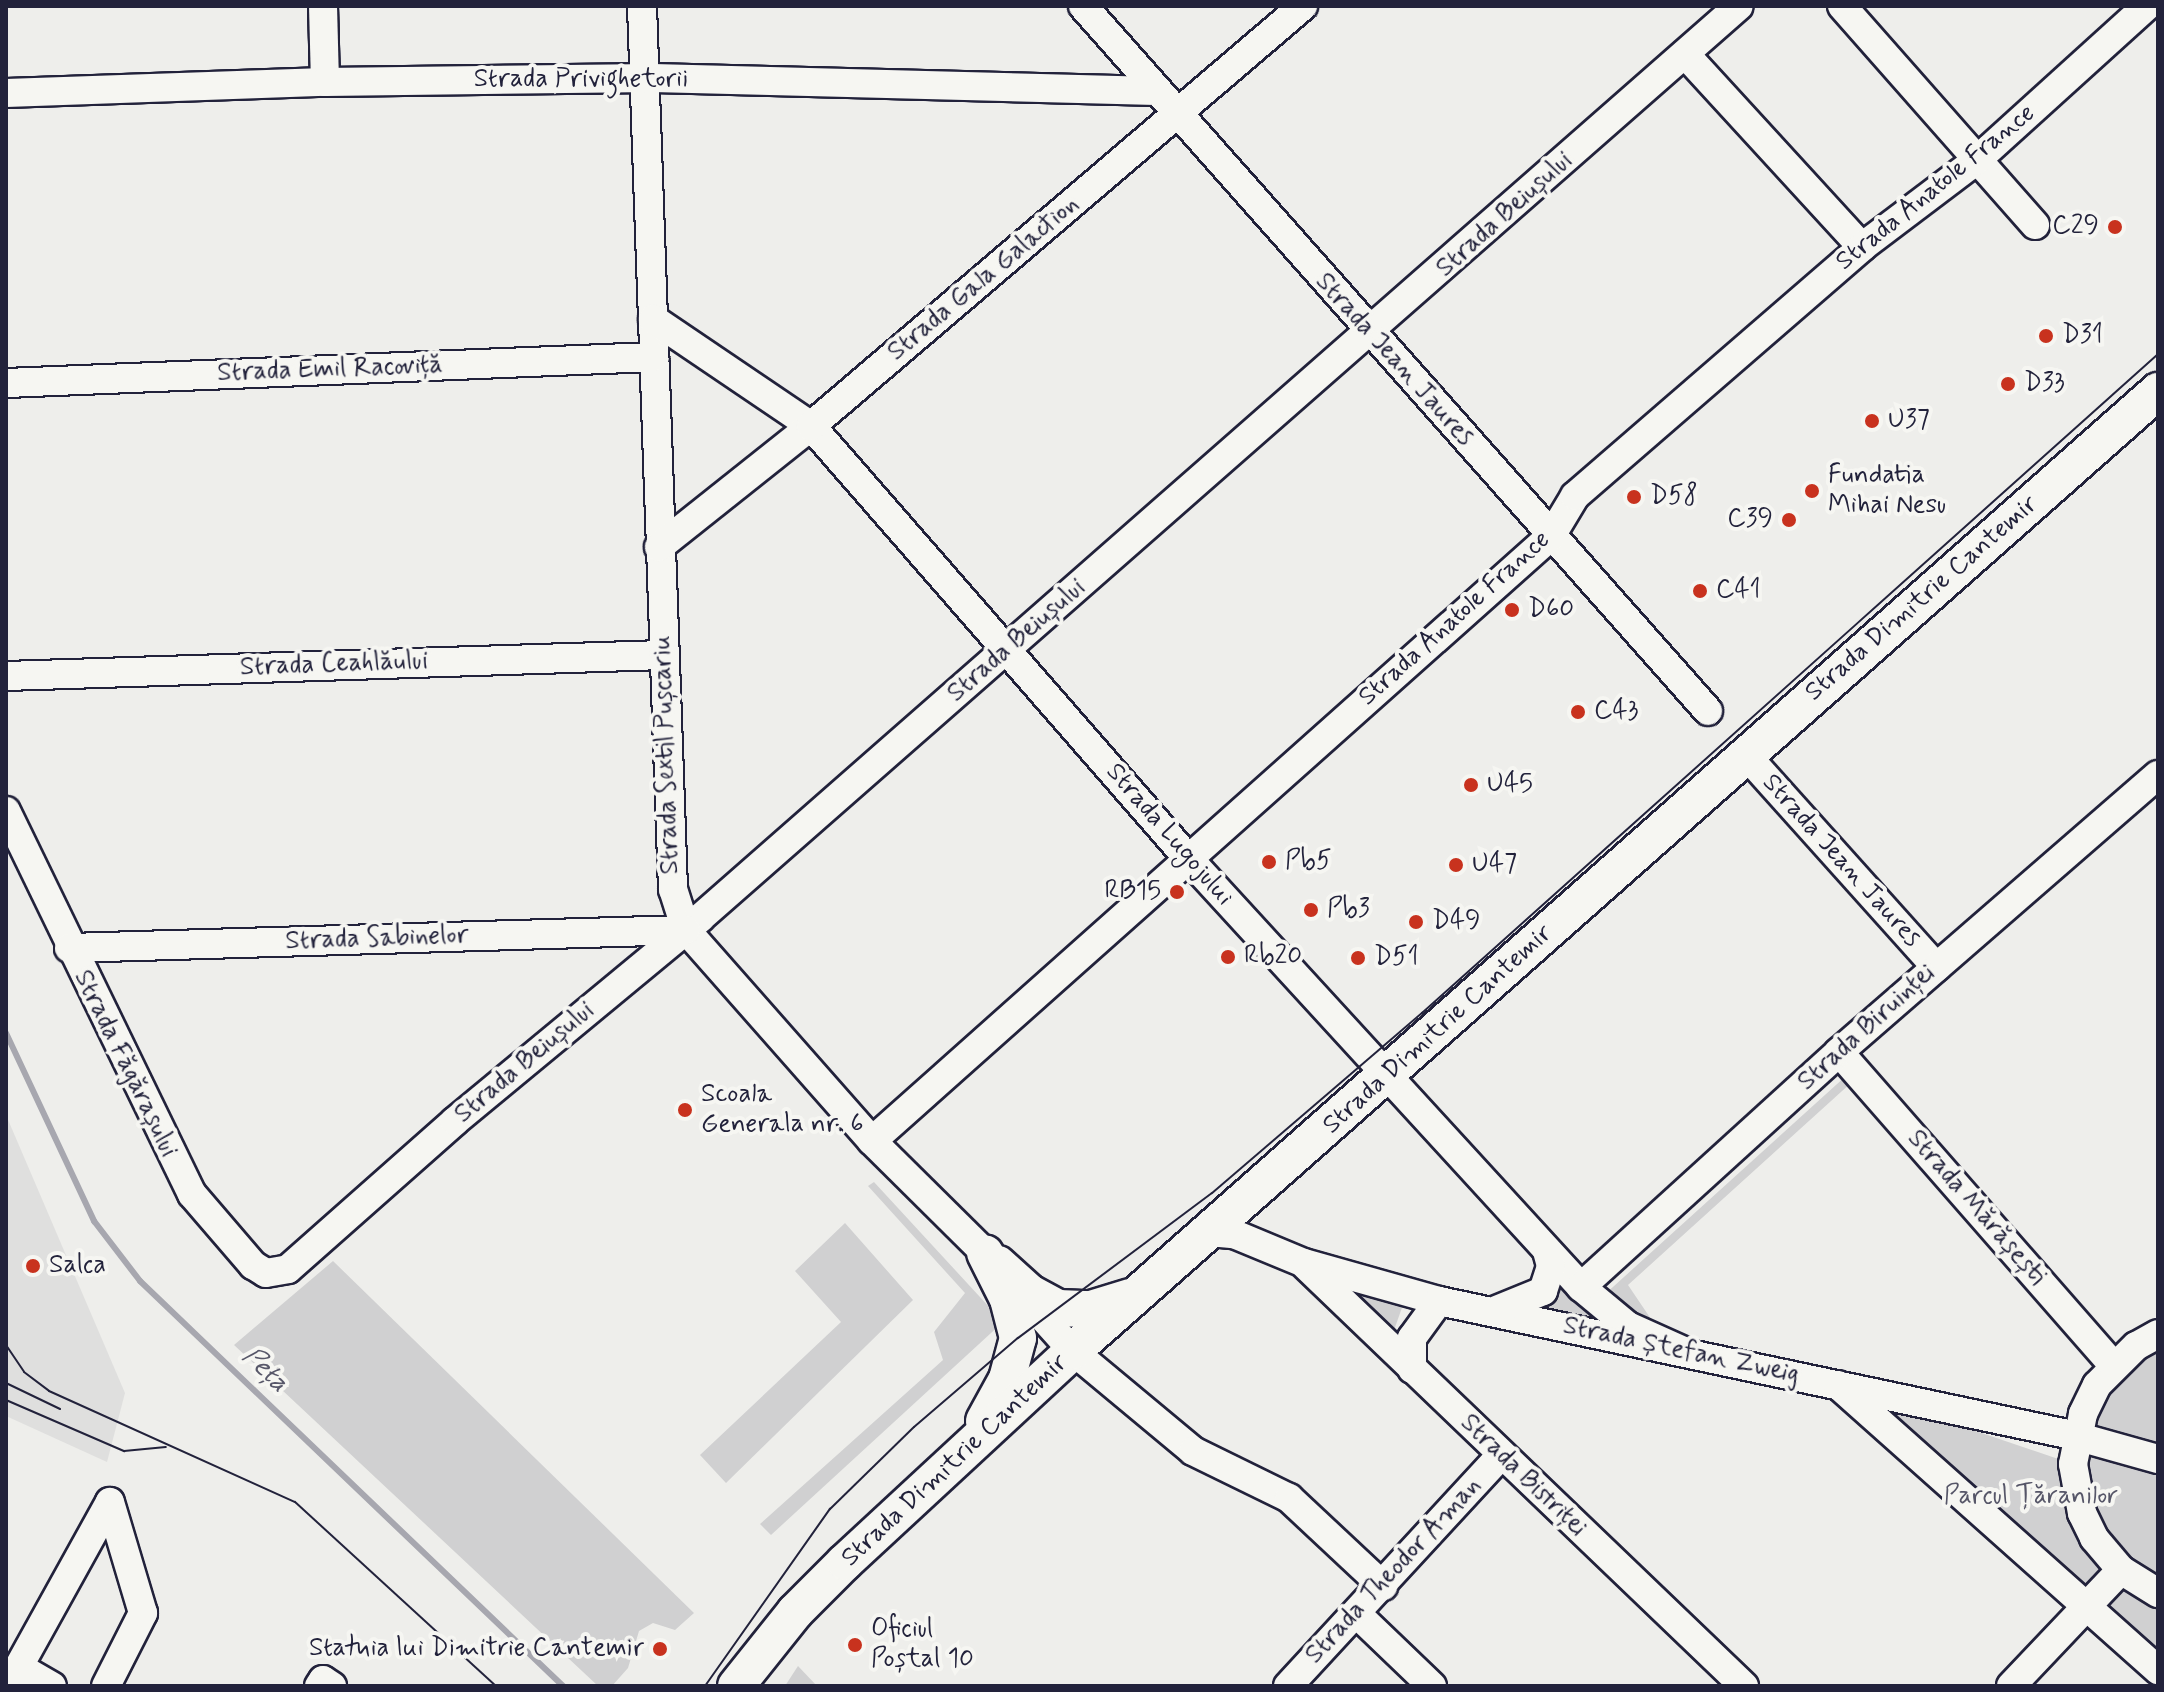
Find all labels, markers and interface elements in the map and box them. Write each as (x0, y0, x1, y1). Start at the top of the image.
street label: Strada Privighetorii (475, 64, 687, 96)
street label: Strada Anatole France (1830, 98, 2042, 278)
street label: Strada Beiușului (1430, 145, 1580, 285)
street label: Strada Gala Galaction (884, 192, 1084, 366)
place label: C29 (2052, 211, 2099, 243)
marker: C29 (2106, 218, 2124, 236)
street label: Strada Jean Jaures (1311, 270, 1477, 450)
place label: D31 (2062, 320, 2103, 352)
marker: D31 (2037, 327, 2055, 345)
street label: Strada Emil Racoviță (217, 350, 443, 390)
place label: D33 (2024, 368, 2065, 400)
marker: D33 (1999, 375, 2017, 393)
place label: U37 (1888, 405, 1930, 437)
marker: U37 (1863, 412, 1881, 430)
place label: Fundatia Mihai Nesu (1828, 460, 1946, 522)
place label: D58 (1650, 481, 1698, 513)
marker: Fundatia Mihai Nesu (1803, 482, 1821, 500)
marker: D58 (1625, 488, 1643, 506)
street label: Strada Dimitrie Cantemir (1801, 491, 2043, 707)
place label: C39 (1727, 504, 1773, 536)
marker: C39 (1780, 511, 1798, 529)
street label: Strada Anatole France (1353, 525, 1557, 713)
street label: Strada Beiușului (941, 572, 1093, 710)
place label: C41 (1716, 575, 1761, 607)
marker: C41 (1691, 582, 1709, 600)
place label: D60 (1528, 594, 1574, 626)
marker: D60 (1503, 601, 1521, 619)
street label: Strada Sextil Pușcariu (647, 634, 687, 876)
street label: Strada Ceahlăului (238, 646, 430, 684)
place label: C43 (1594, 696, 1639, 728)
marker: C43 (1569, 703, 1587, 721)
street label: Strada Lugojului (1099, 758, 1239, 912)
place label: U45 (1487, 769, 1533, 801)
street label: Strada Jean Jaures (1758, 771, 1924, 951)
marker: U45 (1462, 776, 1480, 794)
place label: Pb5 (1285, 846, 1331, 878)
place label: U47 (1472, 849, 1517, 881)
marker: Pb5 (1260, 853, 1278, 871)
marker: U47 (1447, 856, 1465, 874)
place label: RB15 (1105, 876, 1161, 908)
marker: RB15 (1168, 883, 1186, 901)
place label: Pb3 (1327, 894, 1370, 926)
marker: Pb3 (1302, 901, 1320, 919)
place label: D49 (1432, 906, 1481, 938)
marker: D49 (1407, 913, 1425, 931)
street label: Strada Sabinelor (281, 920, 473, 958)
street label: Strada Dimitrie Cantemir (1319, 921, 1557, 1139)
place label: Rb20 (1244, 941, 1302, 973)
place label: D51 (1374, 942, 1419, 974)
marker: Rb20 (1219, 948, 1237, 966)
marker: D51 (1349, 949, 1367, 967)
street label: Strada Biruinței (1791, 957, 1943, 1099)
street label: Strada Făgărașului (66, 966, 184, 1162)
street label: Strada Beiușului (449, 995, 601, 1131)
place label: Scoala Generala nr. 6 (701, 1079, 861, 1140)
marker: Scoala Generala nr. 6 (676, 1101, 694, 1119)
street label: Strada Mărășești (1901, 1124, 2051, 1292)
place label: Salca (49, 1250, 106, 1282)
marker: Salca (24, 1257, 42, 1275)
street label: Strada Ștefan Zweig (1560, 1311, 1802, 1391)
water label: Peța (235, 1340, 295, 1400)
street label: Strada Dimitrie Cantemir (837, 1350, 1073, 1572)
street label: Strada Bistriței (1453, 1408, 1593, 1544)
street label: Strada Theodor Aman (1302, 1473, 1486, 1669)
park label: Parcul Țăranilor (1944, 1481, 2118, 1513)
place label: Oficiul Poștal 10 (871, 1614, 974, 1676)
place label: Statuia lui Dimitrie Cantemir (313, 1633, 644, 1665)
marker: Oficiul Poștal 10 (846, 1636, 864, 1654)
marker: Statuia lui Dimitrie Cantemir (651, 1640, 669, 1658)

